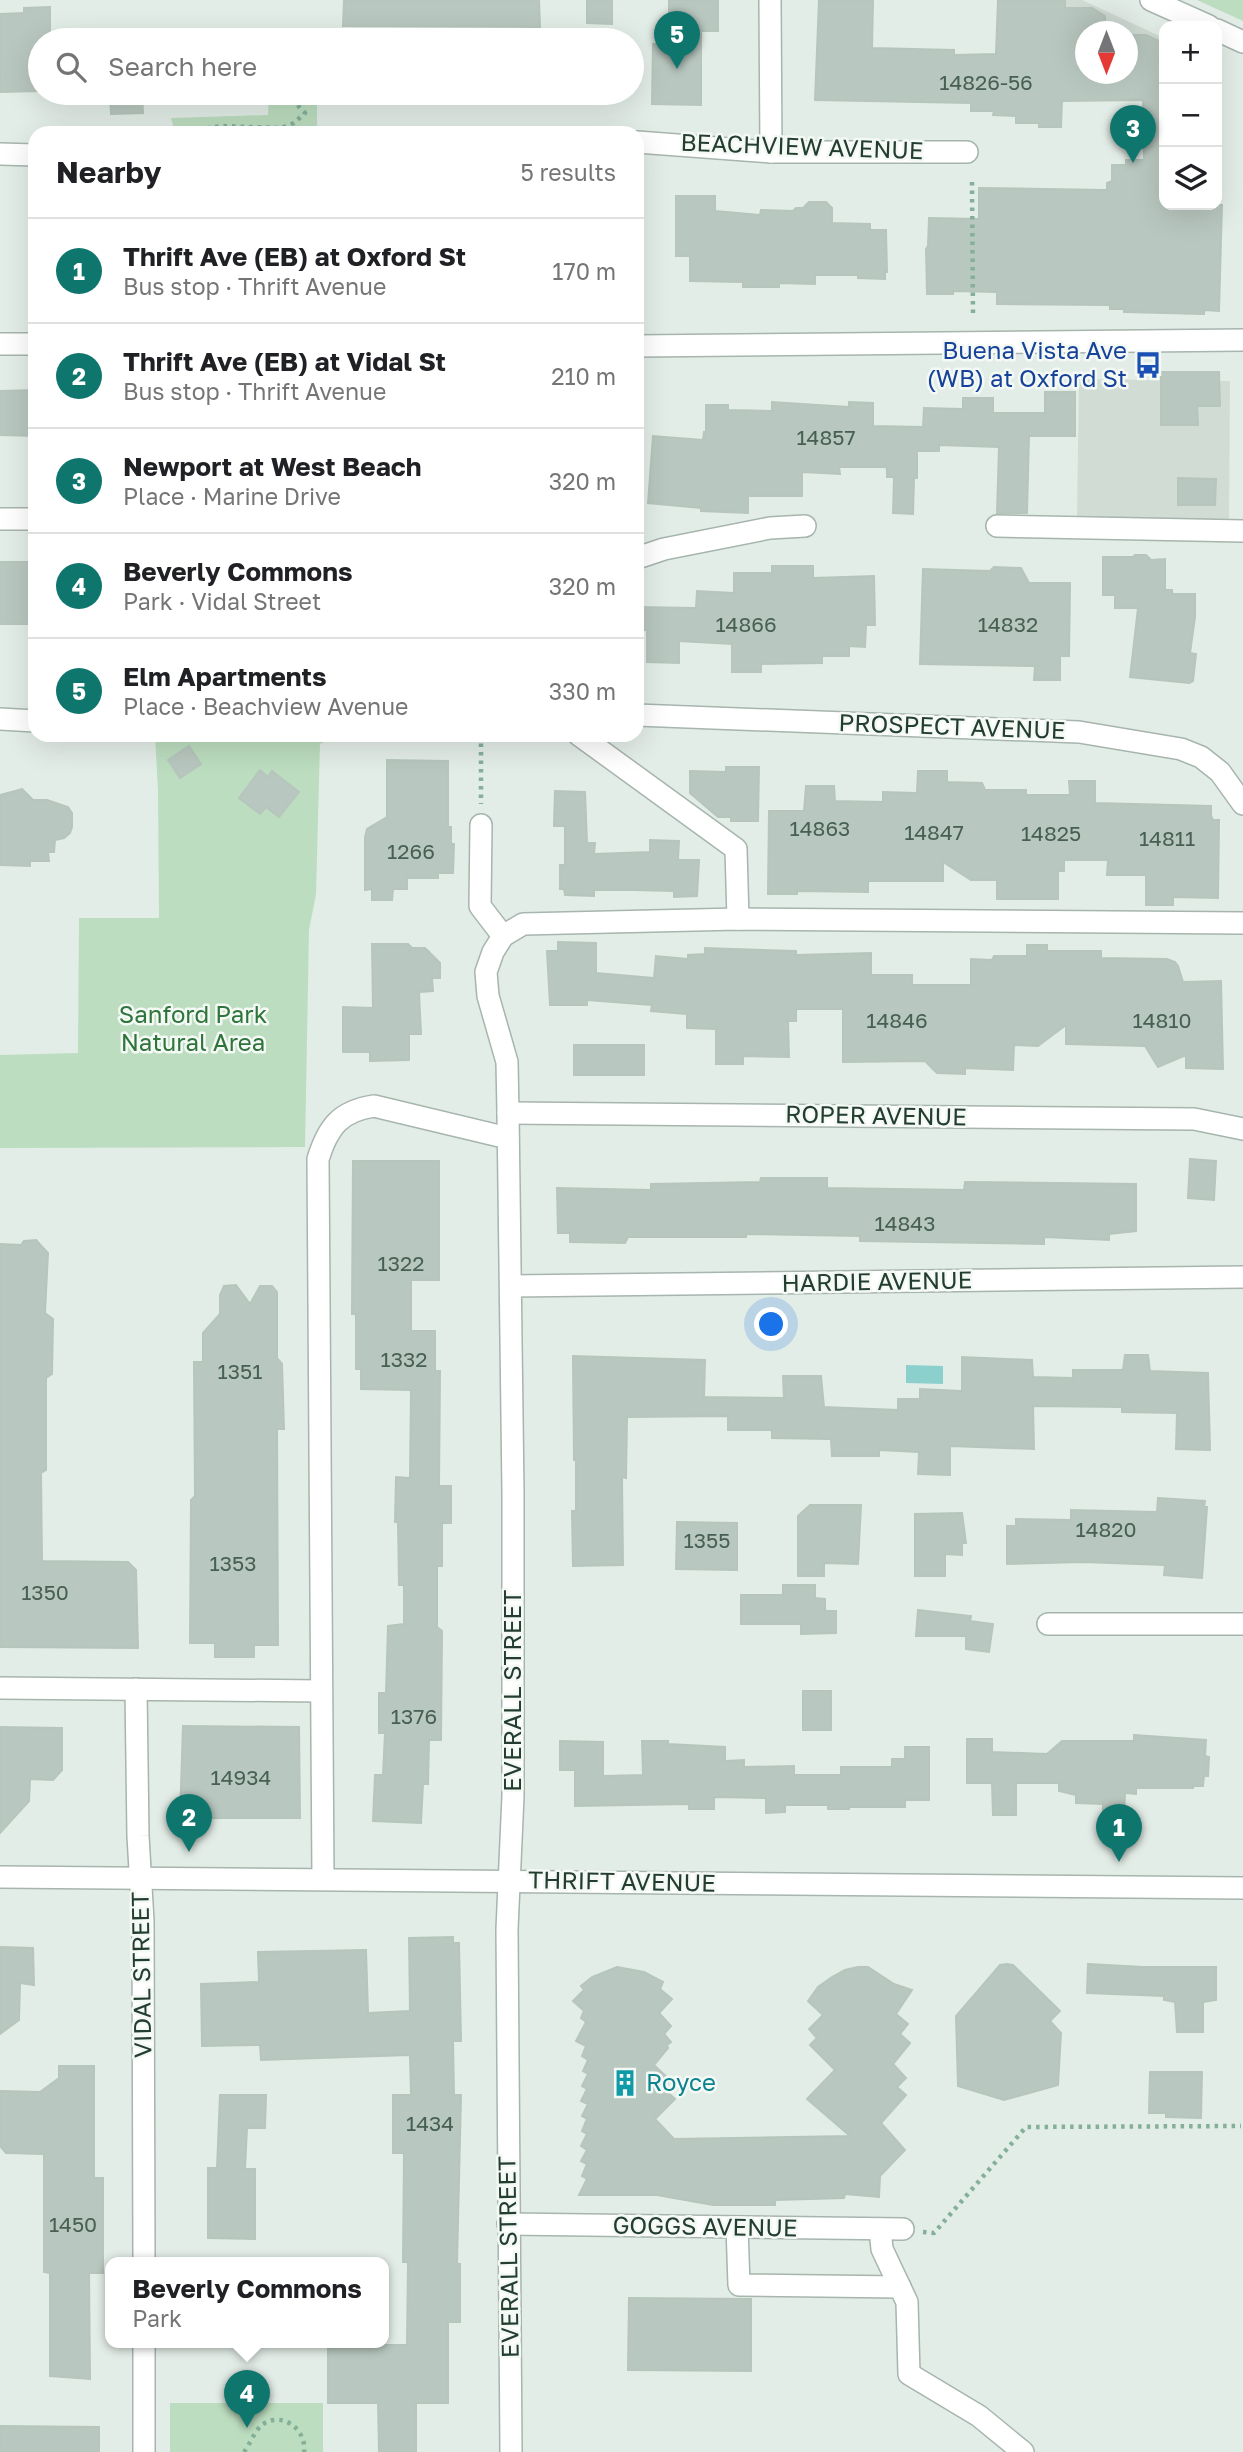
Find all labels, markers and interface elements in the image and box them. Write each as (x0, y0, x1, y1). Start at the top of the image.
pin: 5 (654, 11, 700, 69)
north arrow (1075, 21, 1138, 84)
map controls (1159, 21, 1222, 210)
button: + (1159, 21, 1222, 84)
search box (28, 28, 644, 105)
icon: search (52, 48, 90, 86)
text: Search here (108, 51, 257, 82)
house number: 14826-56 (939, 69, 1033, 95)
button: − (1159, 84, 1222, 147)
pin: 3 (1110, 105, 1156, 163)
street label: BEACHVIEW AVENUE (680, 127, 924, 164)
button: layers (1159, 147, 1222, 210)
text: Nearby (56, 154, 161, 190)
text: 5 results (520, 158, 616, 186)
text: Thrift Ave (EB) at Oxford St (123, 241, 466, 272)
text: 1 (73, 257, 85, 285)
text: 170 m (552, 257, 616, 285)
text: Bus stop · Thrift Avenue (123, 272, 386, 300)
place label: Buena Vista Ave (WB) at Oxford St (927, 335, 1127, 392)
text: Thrift Ave (EB) at Vidal St (123, 346, 446, 377)
bus stop icon: Buena Vista Ave (WB) at Oxford St (1133, 350, 1163, 380)
text: 2 (72, 362, 86, 390)
text: 210 m (551, 362, 616, 390)
text: Bus stop · Thrift Avenue (123, 377, 386, 405)
house number: 14857 (796, 424, 856, 450)
text: Newport at West Beach (123, 451, 421, 482)
text: 3 (72, 467, 86, 495)
text: 320 m (549, 467, 616, 495)
text: Place · Marine Drive (123, 482, 341, 510)
text: Beverly Commons (123, 556, 352, 587)
text: 4 (72, 572, 86, 600)
text: 320 m (549, 572, 616, 600)
text: Park · Vidal Street (123, 587, 321, 615)
house number: 14866 (715, 611, 777, 637)
house number: 14832 (978, 611, 1038, 637)
text: Elm Apartments (123, 661, 327, 692)
text: 5 (72, 677, 86, 705)
text: 330 m (549, 677, 616, 705)
text: Place · Beachview Avenue (123, 692, 408, 720)
street label: PROSPECT AVENUE (838, 707, 1066, 744)
house number: 14863 (790, 815, 850, 841)
house number: 14847 (904, 819, 964, 845)
house number: 14825 (1021, 820, 1081, 846)
house number: 14811 (1139, 825, 1195, 851)
house number: 1266 (387, 838, 435, 864)
park label: Sanford Park Natural Area (119, 999, 267, 1056)
house number: 14846 (866, 1007, 928, 1033)
house number: 14810 (1132, 1007, 1192, 1033)
street label: ROPER AVENUE (785, 1098, 967, 1131)
house number: 14843 (875, 1210, 935, 1236)
house number: 1322 (378, 1250, 424, 1276)
street label: HARDIE AVENUE (781, 1264, 973, 1297)
your location (754, 1307, 788, 1341)
house number: 1332 (381, 1346, 427, 1372)
house number: 1351 (218, 1358, 262, 1384)
house number: 14820 (1075, 1516, 1137, 1542)
house number: 1355 (684, 1527, 730, 1553)
house number: 1353 (210, 1550, 256, 1576)
house number: 1350 (21, 1579, 69, 1605)
street label: EVERALL STREET (497, 1590, 526, 1792)
house number: 1376 (391, 1703, 437, 1729)
house number: 14934 (211, 1764, 271, 1790)
pin: 2 (166, 1794, 212, 1852)
pin: 1 (1096, 1804, 1142, 1862)
street label: THRIFT AVENUE (528, 1864, 716, 1897)
street label: VIDAL STREET (125, 1891, 156, 2058)
place label: Royce (646, 2067, 716, 2096)
building icon: Royce (610, 2068, 640, 2098)
house number: 1434 (406, 2110, 454, 2136)
street label: EVERALL STREET (491, 2156, 524, 2358)
street label: GOGGS AVENUE (612, 2209, 798, 2242)
house number: 1450 (49, 2211, 97, 2237)
popup (105, 2257, 389, 2348)
text: Beverly Commons (132, 2273, 362, 2304)
text: Park (132, 2304, 182, 2332)
pin: 4 (224, 2370, 270, 2428)

